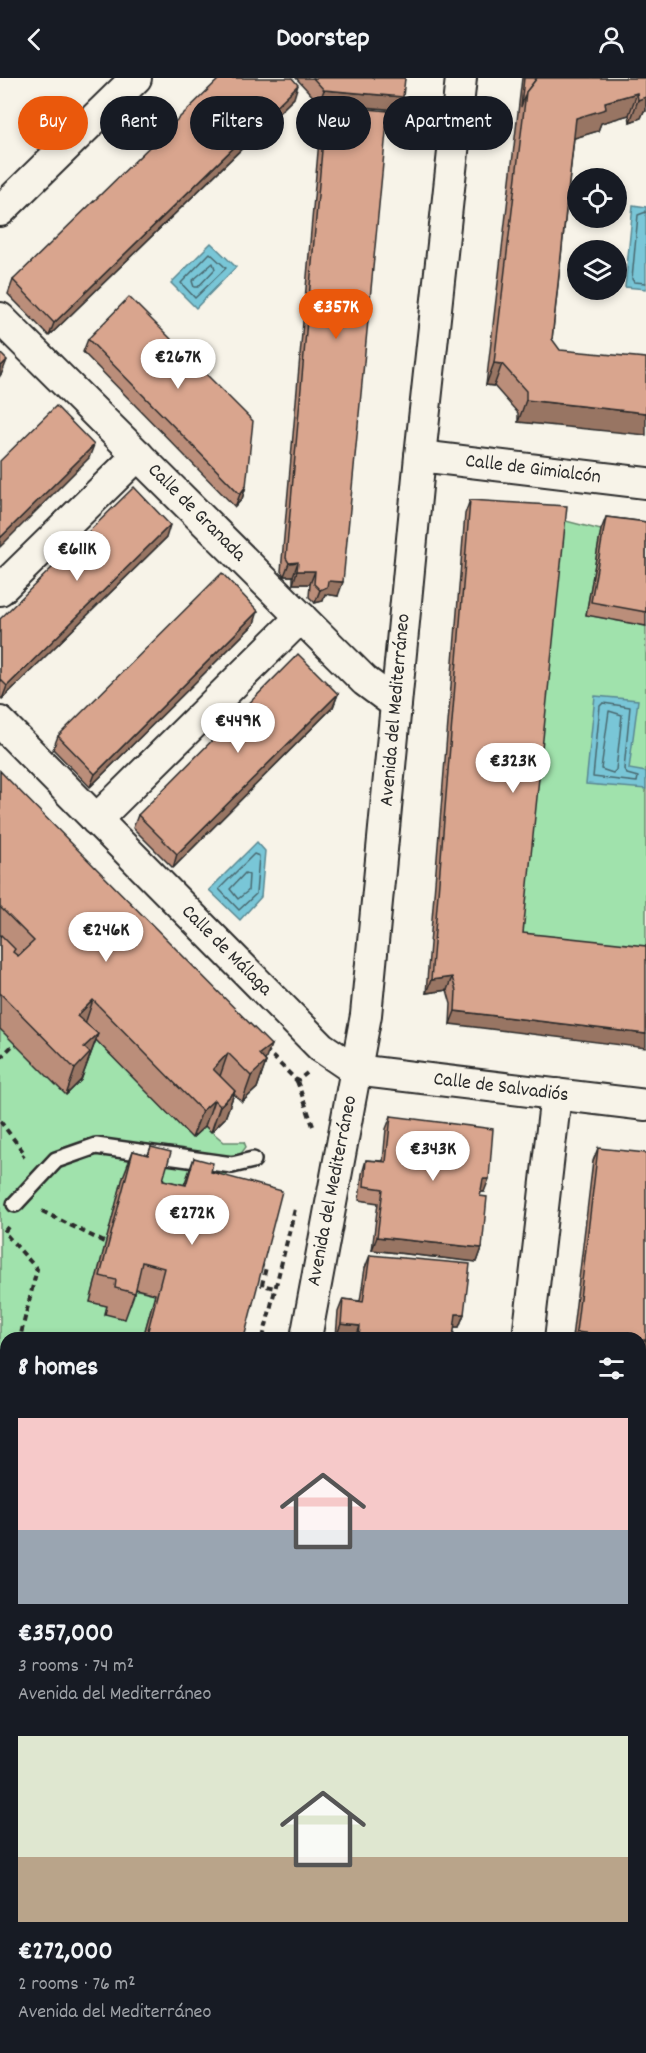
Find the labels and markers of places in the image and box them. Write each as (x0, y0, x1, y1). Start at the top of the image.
pin: €357K (294, 289, 378, 340)
pin: €267K (136, 339, 220, 390)
pin: €611K (35, 531, 119, 582)
pin: €449K (196, 703, 280, 754)
pin: €323K (471, 743, 555, 794)
pin: €246K (64, 912, 148, 963)
pin: €343K (391, 1131, 475, 1182)
pin: €272K (150, 1195, 234, 1246)

